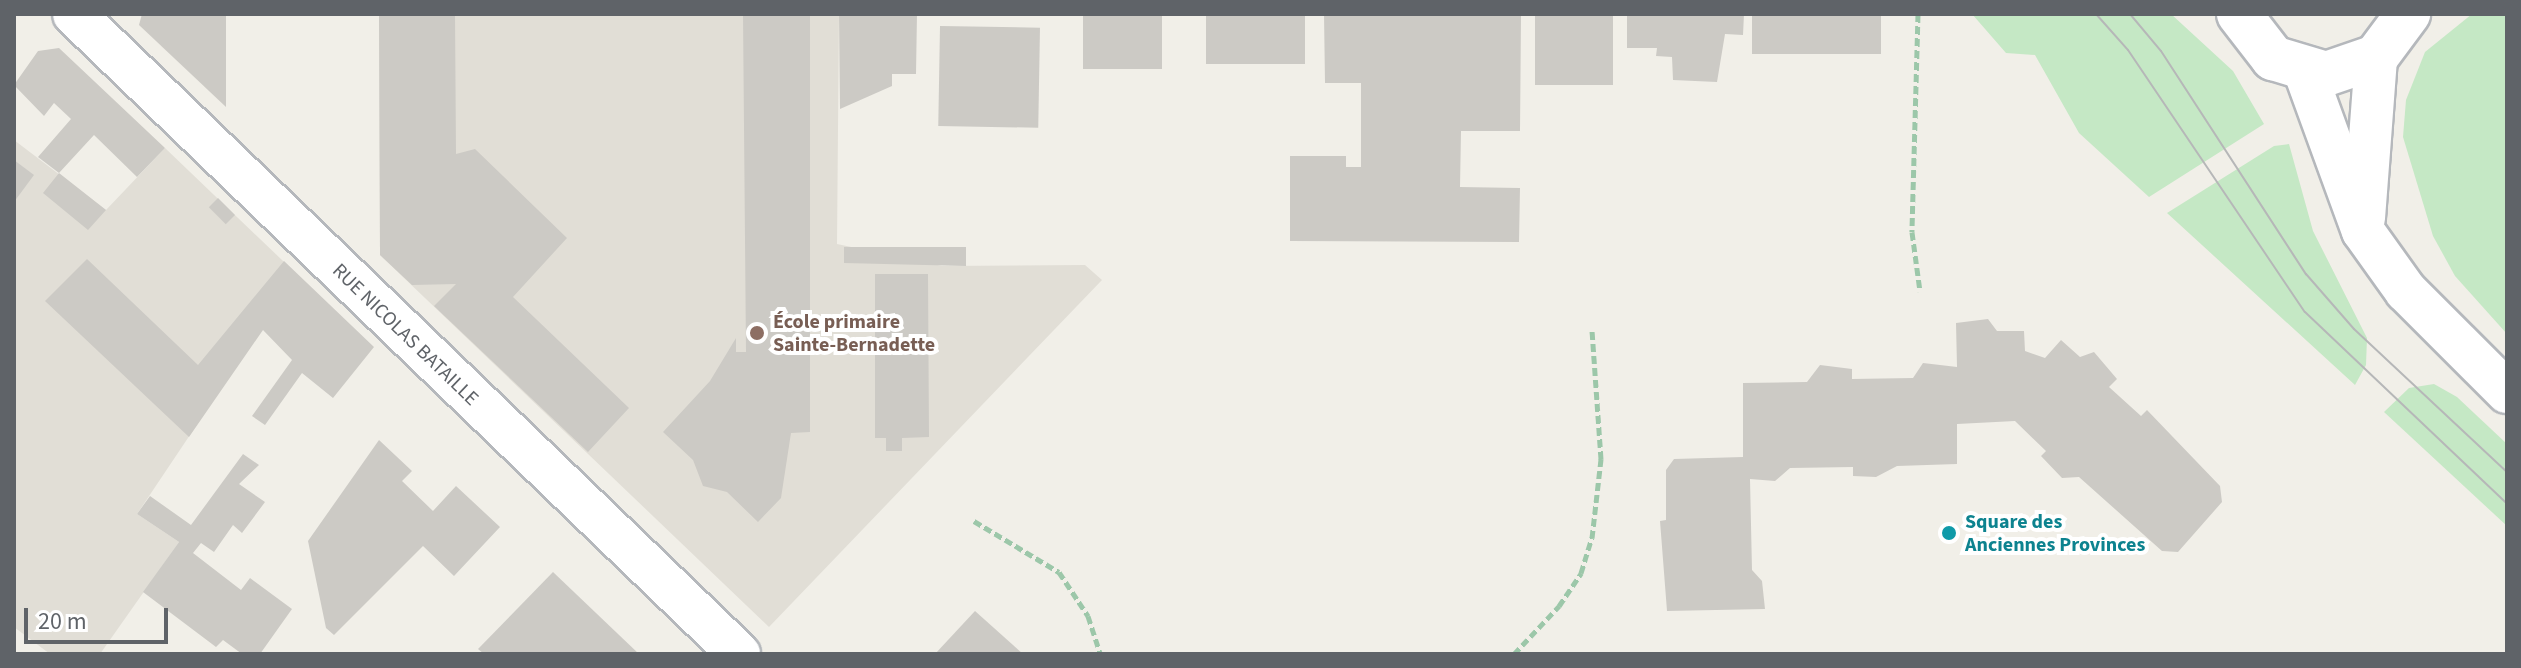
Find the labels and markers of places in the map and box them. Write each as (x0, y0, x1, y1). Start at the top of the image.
place label: École primaire Sainte-Bernadette (773, 310, 935, 357)
marker: École primaire Sainte-Bernadette (748, 324, 766, 342)
place label: Square des Anciennes Provinces (1965, 510, 2145, 557)
marker: Square des Anciennes Provinces (1940, 524, 1958, 542)

